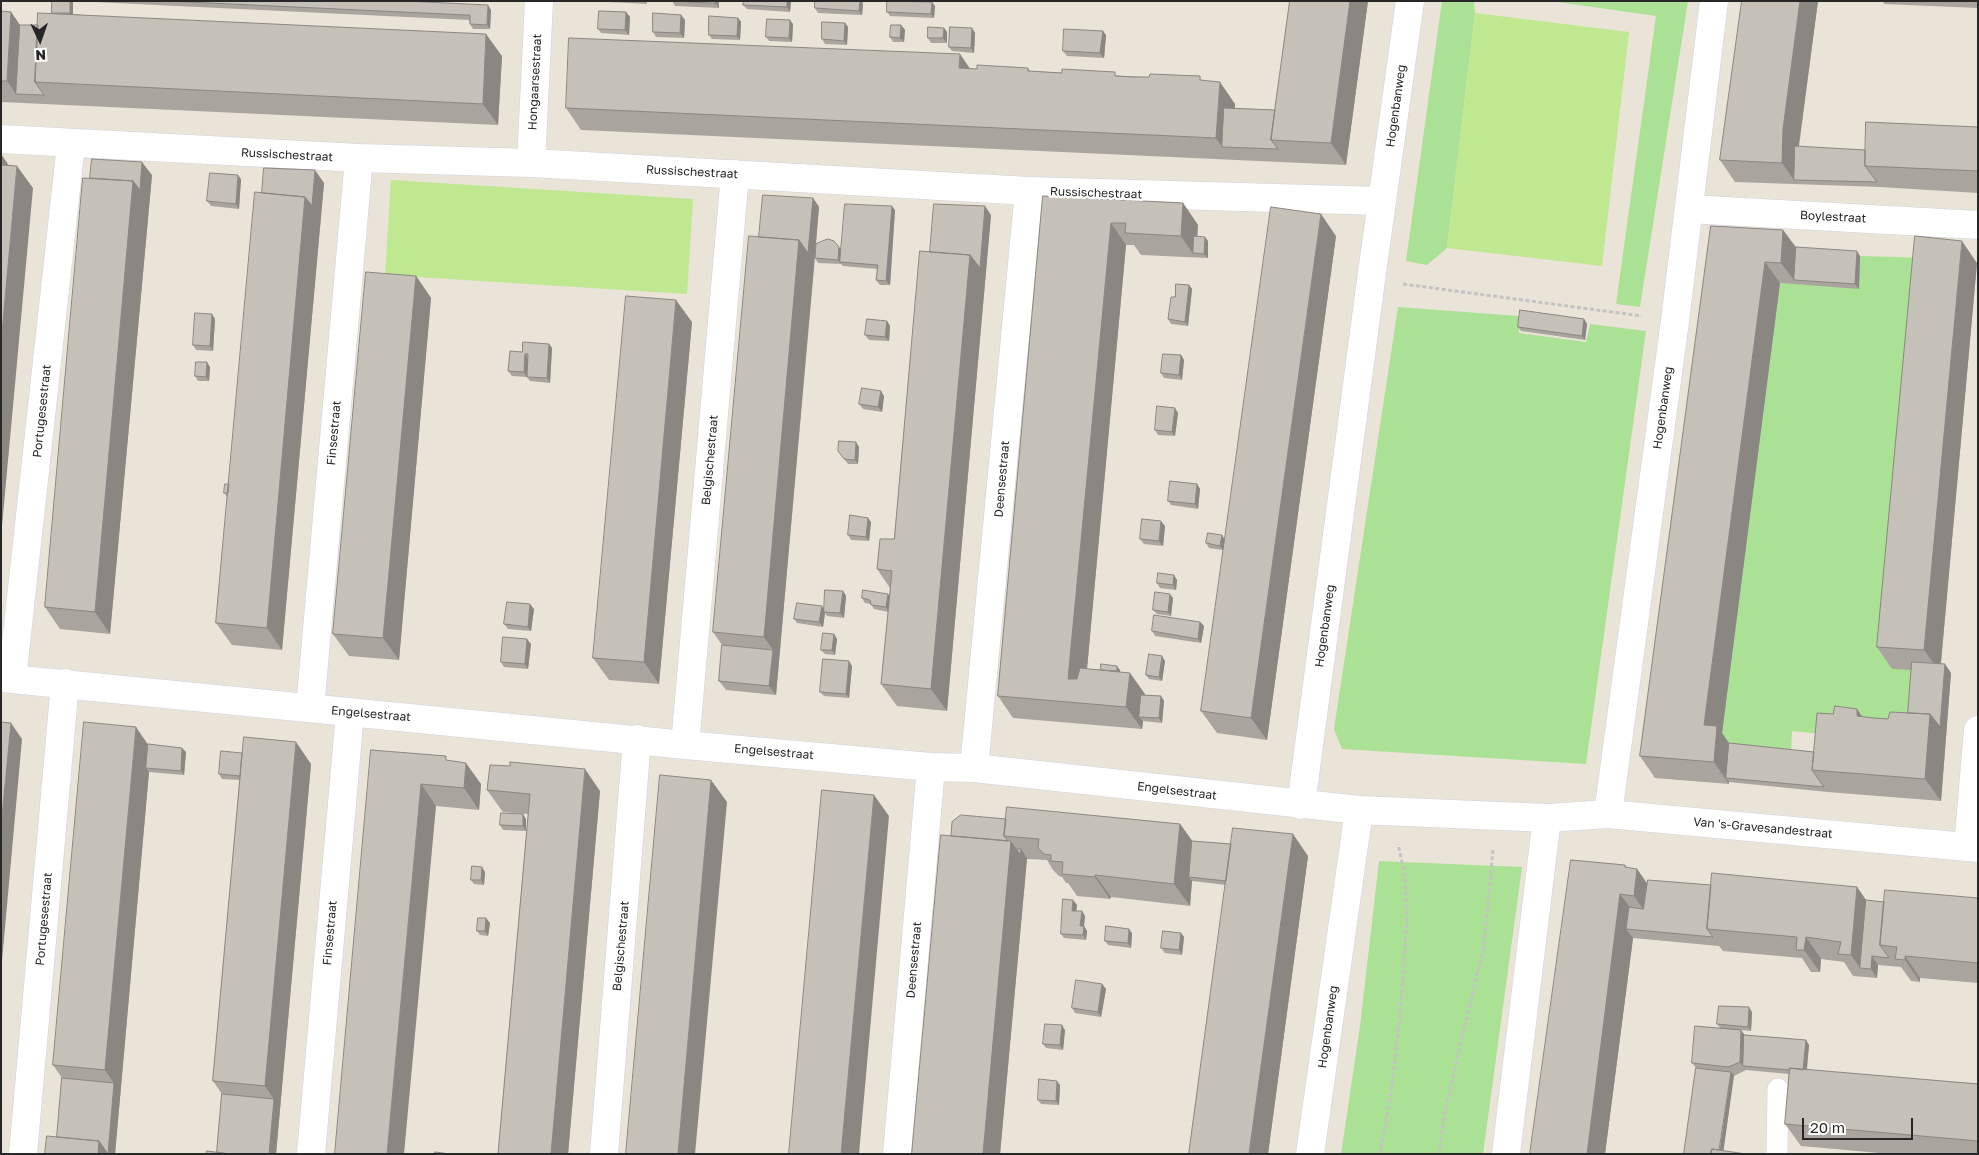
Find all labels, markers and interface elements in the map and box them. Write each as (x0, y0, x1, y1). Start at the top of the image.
north arrow (15, 15, 65, 65)
street label: Hongaarsestraat (525, 33, 545, 131)
text: N (35, 47, 47, 64)
street label: Hogenbanweg (1383, 64, 1409, 148)
street label: Russischestraat (241, 145, 333, 165)
street label: Russischestraat (646, 162, 738, 182)
street label: Russischestraat (1050, 184, 1142, 202)
street label: Boylestraat (1799, 208, 1867, 226)
street label: Portugesestraat (30, 364, 54, 458)
street label: Hogenbanweg (1650, 366, 1676, 450)
street label: Finsestraat (324, 400, 344, 466)
street label: Belgischestraat (699, 414, 721, 506)
street label: Deensestraat (991, 440, 1013, 518)
street label: Hogenbanweg (1312, 584, 1338, 668)
street label: Engelsestraat (330, 703, 412, 725)
street label: Engelsestraat (733, 741, 815, 763)
street label: Engelsestraat (1136, 779, 1218, 803)
street label: Van 's-Gravesandestraat (1693, 815, 1833, 841)
street label: Portugesestraat (33, 872, 55, 966)
street label: Finsestraat (320, 900, 340, 966)
street label: Belgischestraat (610, 900, 632, 992)
street label: Deensestraat (903, 921, 925, 999)
street label: Hogenbanweg (1315, 985, 1341, 1069)
scale bar (1804, 1108, 1915, 1140)
text: 20 m (1810, 1118, 1845, 1136)

